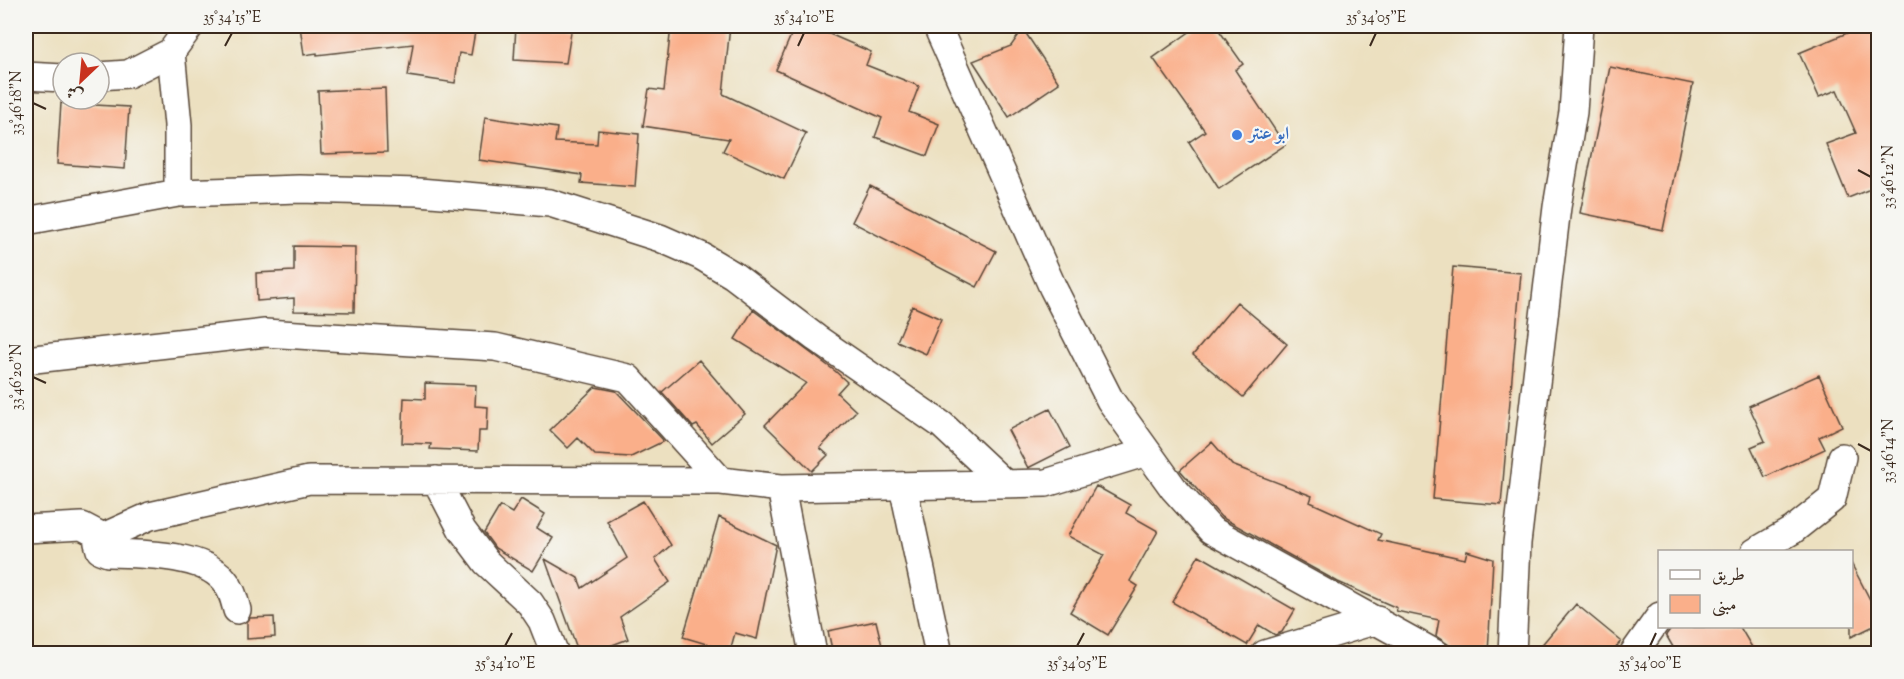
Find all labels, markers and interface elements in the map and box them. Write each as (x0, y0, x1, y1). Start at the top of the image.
text: 35°34'15"E (203, 8, 261, 29)
text: 35°34'10"E (774, 8, 834, 29)
text: 35°34'05"E (1346, 8, 1406, 29)
north arrow (51, 51, 111, 111)
text: 33°46'18"N (7, 71, 28, 135)
text: ش (63, 78, 88, 106)
place label: ابو عنتر (1247, 122, 1289, 148)
marker: ابو عنتر (1230, 128, 1244, 142)
text: 33°46'12"N (1879, 145, 1900, 209)
text: 33°46'20"N (7, 344, 28, 410)
text: 33°46'14"N (1879, 419, 1900, 483)
legend (1658, 550, 1853, 628)
text: طريق (1712, 563, 1745, 589)
text: مبنى (1712, 593, 1737, 619)
text: 35°34'10"E (475, 654, 535, 675)
text: 35°34'05"E (1047, 654, 1107, 675)
text: 35°34'00"E (1619, 654, 1681, 675)

